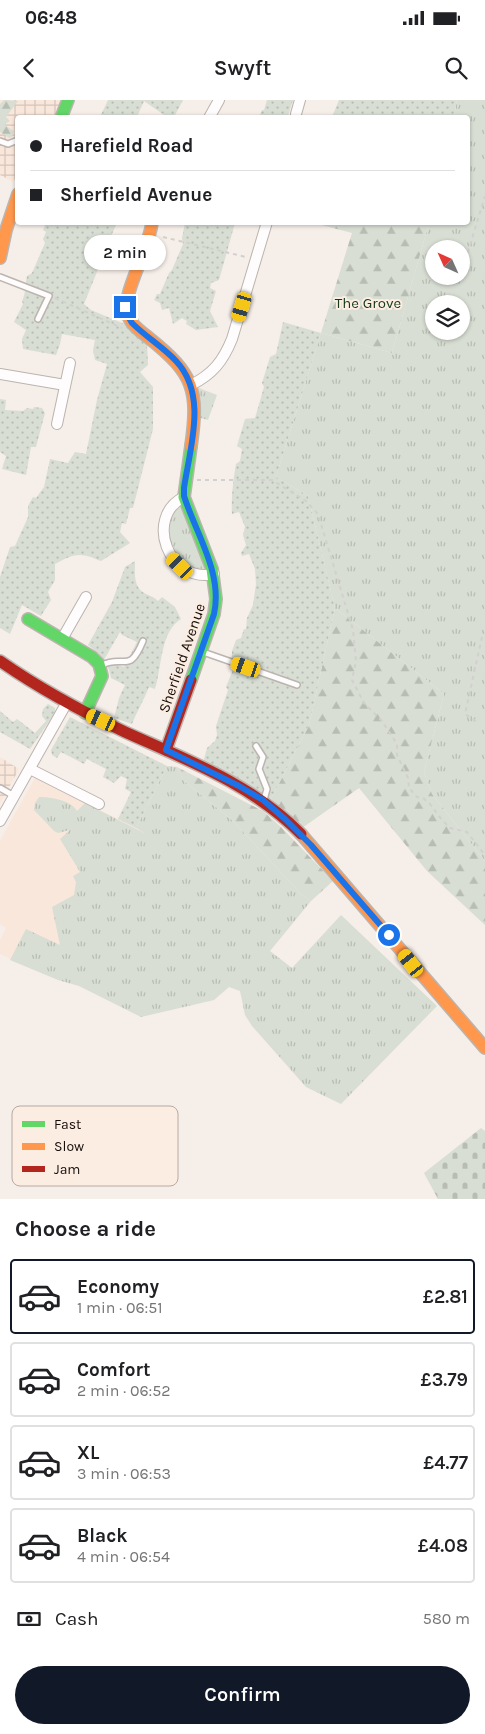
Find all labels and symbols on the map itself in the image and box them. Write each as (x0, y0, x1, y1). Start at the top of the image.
callout: 2 min (84, 234, 166, 270)
north arrow (425, 240, 470, 285)
car (230, 290, 253, 324)
park label: The Grove (335, 294, 401, 312)
route end (114, 296, 136, 318)
car (164, 550, 195, 582)
street label: Sherfield Avenue (155, 601, 209, 715)
car (229, 655, 262, 679)
car (84, 707, 117, 733)
route start (378, 924, 400, 946)
car (395, 947, 426, 979)
legend (12, 1106, 178, 1186)
text: Fast (54, 1116, 81, 1133)
text: Slow (54, 1138, 84, 1155)
text: Jam (54, 1161, 80, 1178)

